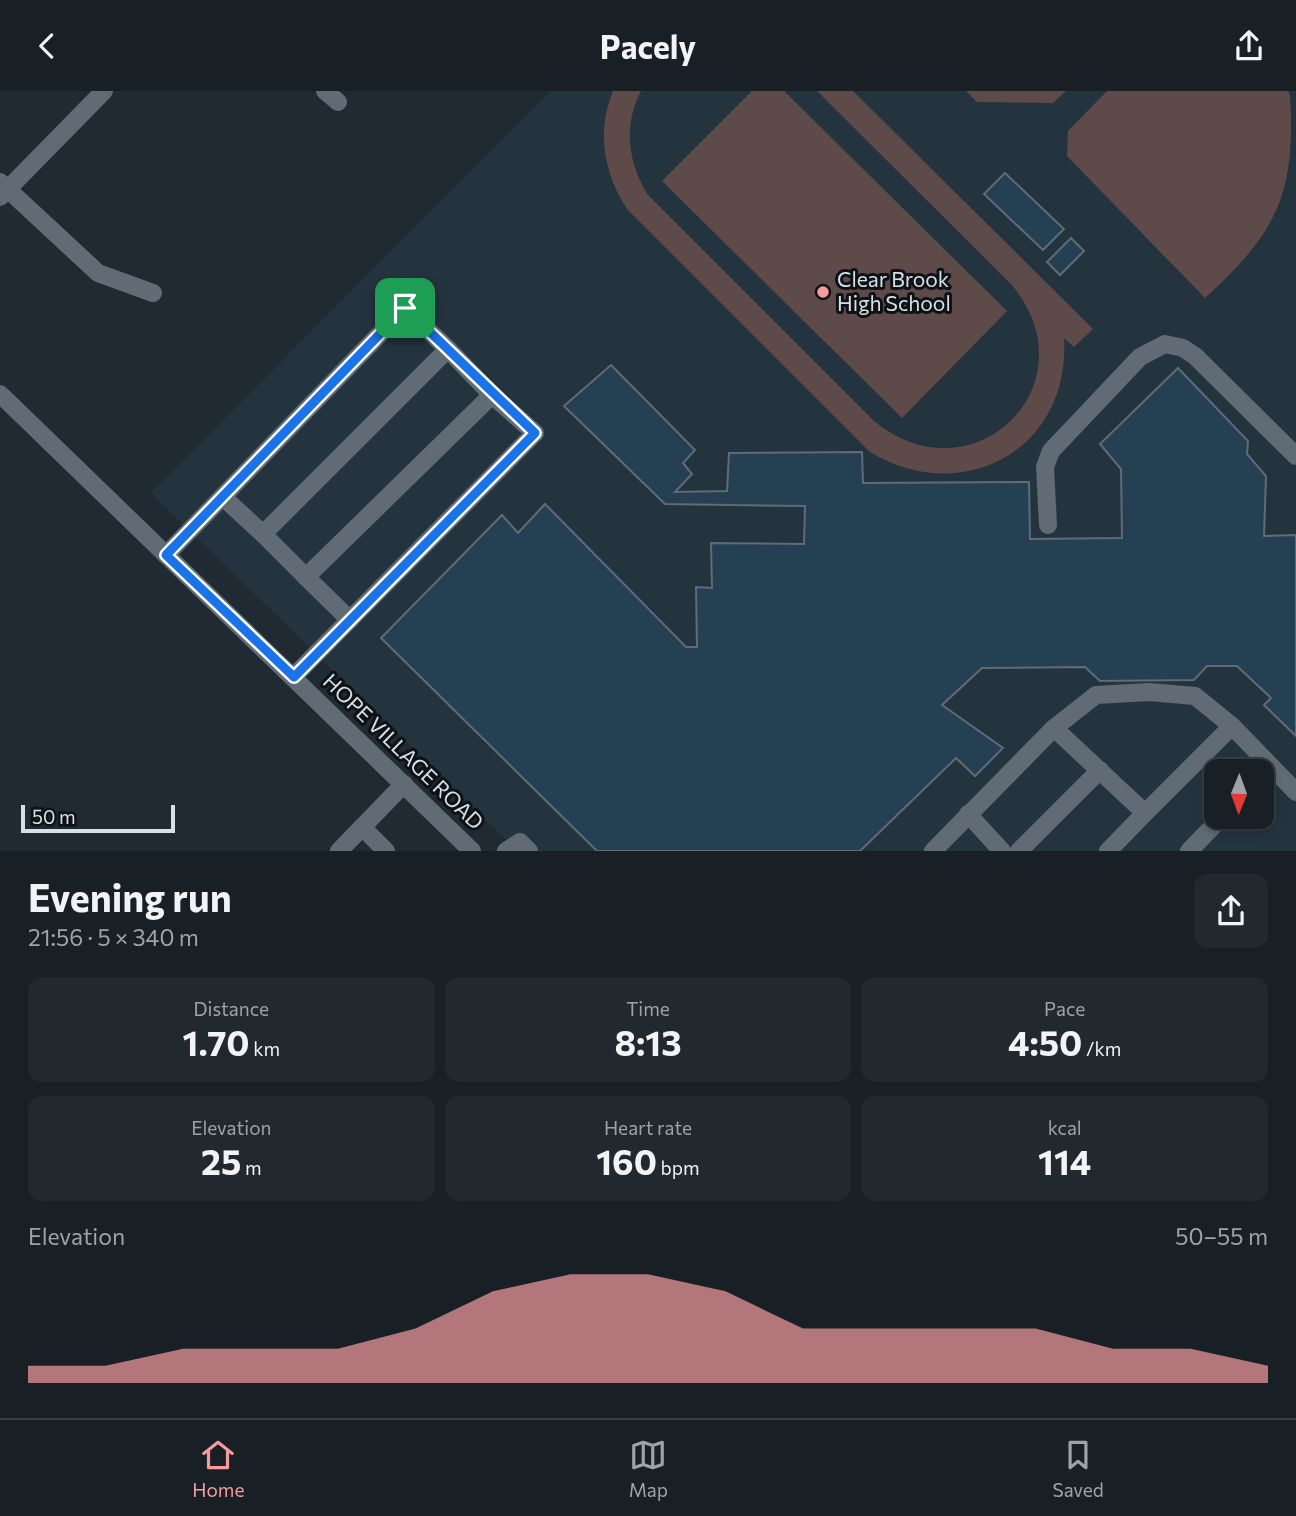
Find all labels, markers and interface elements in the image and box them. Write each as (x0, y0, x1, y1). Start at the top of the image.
text: Pacely (600, 26, 696, 66)
icon: back (28, 27, 66, 65)
icon: share (1230, 27, 1268, 65)
place label: Clear Brook High School (837, 266, 951, 315)
pin (375, 278, 435, 338)
marker: Clear Brook High School (815, 284, 831, 300)
icon: arrive (386, 289, 424, 327)
street label: HOPE VILLAGE ROAD (319, 668, 489, 834)
north arrow (1204, 759, 1274, 829)
map controls (1204, 759, 1274, 829)
scale bar (21, 802, 175, 834)
text: 50 m (32, 805, 76, 828)
text: Evening run (28, 873, 232, 920)
button: share (1194, 874, 1268, 948)
text: 21:56 · 5 × 340 m (28, 923, 199, 951)
text: Distance (194, 997, 269, 1020)
text: Time (626, 997, 670, 1020)
text: Pace (1044, 997, 1085, 1020)
text: 1.70 (183, 1020, 250, 1063)
text: 8:13 (614, 1020, 682, 1063)
text: 4:50 (1008, 1020, 1082, 1063)
text: km (250, 1037, 280, 1060)
text: /km (1082, 1037, 1121, 1060)
text: Elevation (191, 1116, 271, 1139)
text: Heart rate (604, 1116, 692, 1139)
text: kcal (1048, 1116, 1082, 1139)
text: 25 (201, 1139, 241, 1182)
text: 160 (596, 1139, 657, 1182)
text: 114 (1038, 1139, 1091, 1182)
text: m (241, 1156, 262, 1179)
text: bpm (657, 1156, 700, 1179)
text: Elevation (28, 1222, 125, 1250)
text: 50–55 m (1175, 1222, 1268, 1250)
tab: Home (192, 1436, 244, 1501)
tab: Map (629, 1436, 668, 1501)
tab: Saved (1052, 1436, 1104, 1501)

